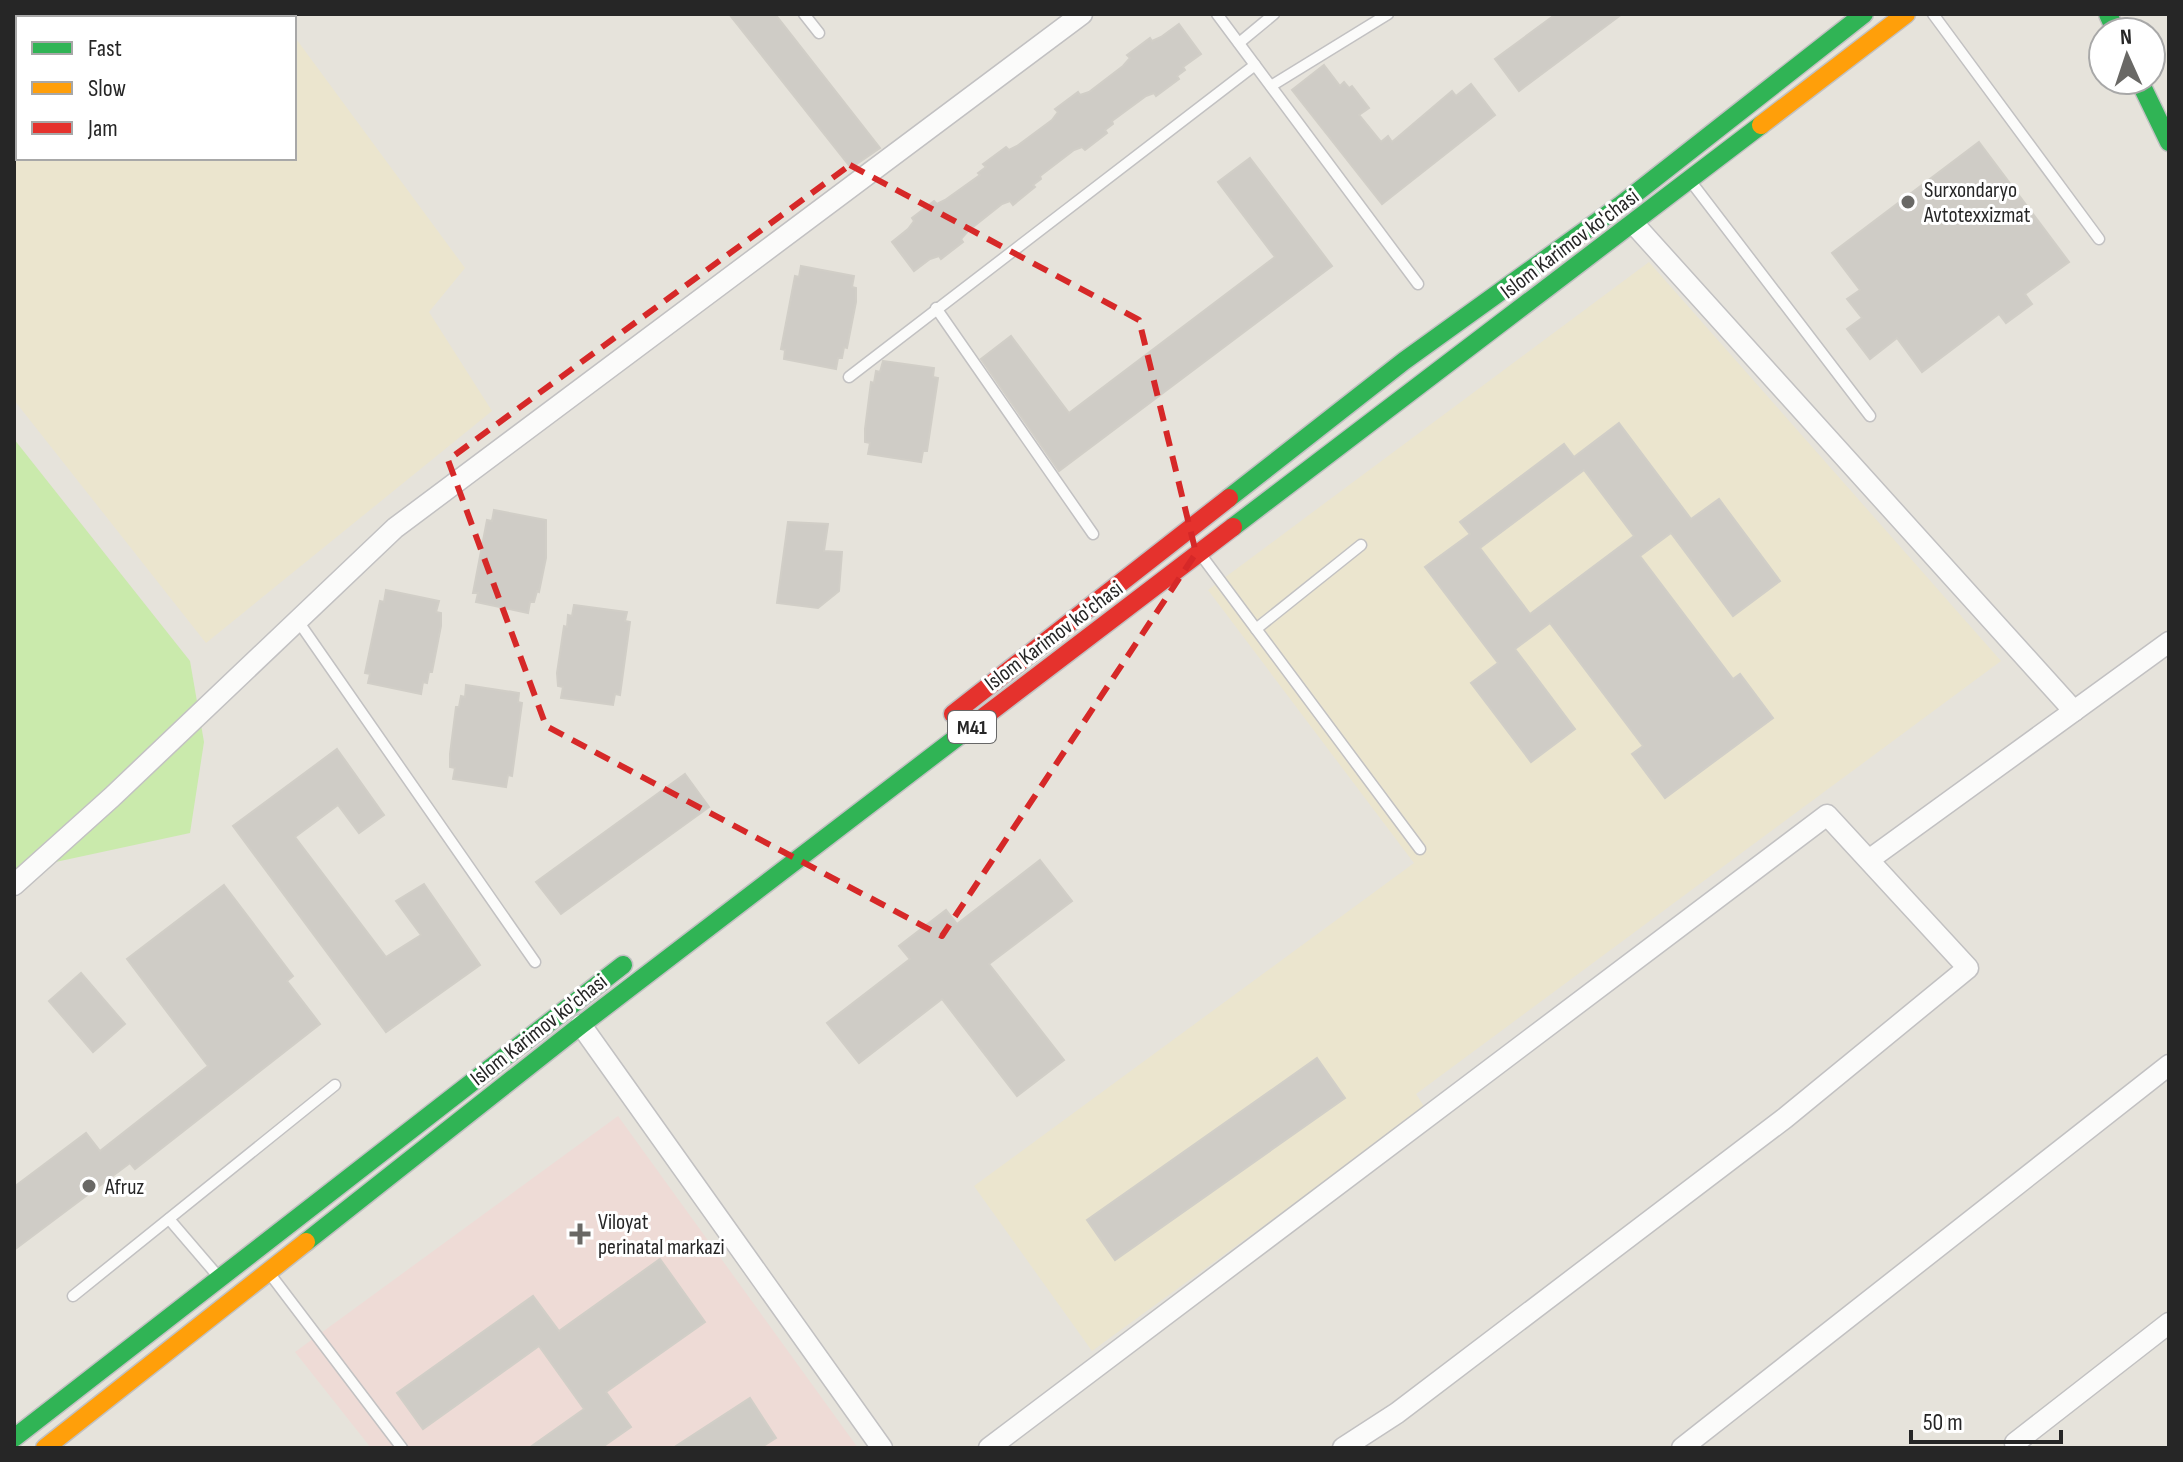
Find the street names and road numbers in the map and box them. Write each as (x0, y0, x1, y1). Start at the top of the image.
street label: Islom Karimov ko'chasi (1495, 183, 1644, 305)
street label: Islom Karimov ko'chasi (979, 575, 1128, 697)
road number: M41 (948, 711, 996, 743)
street label: Islom Karimov ko'chasi (465, 968, 613, 1092)

